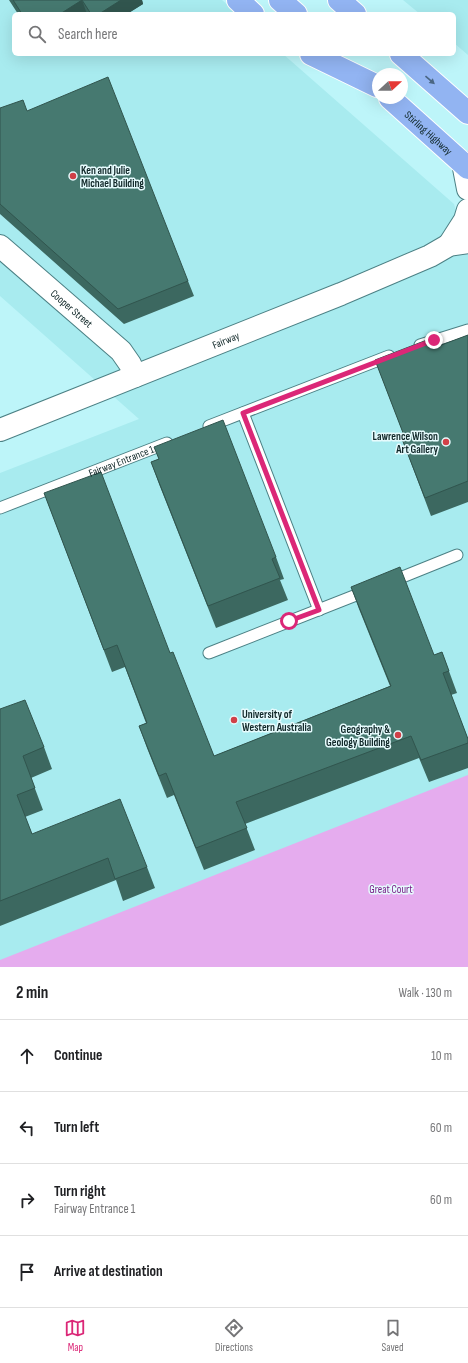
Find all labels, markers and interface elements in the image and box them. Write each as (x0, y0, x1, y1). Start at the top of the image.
search box (12, 12, 456, 56)
icon: search (26, 23, 48, 45)
text: Search here (58, 25, 118, 44)
north arrow (372, 68, 408, 104)
one-way arrow (425, 75, 435, 84)
street label: Stirling Highway (402, 108, 456, 158)
place label: Ken and Julie Michael Building (81, 164, 144, 190)
marker: Ken and Julie Michael Building (68, 171, 78, 181)
street label: Cooper Street (48, 286, 96, 330)
street label: Fairway (210, 328, 242, 351)
route end (425, 331, 443, 349)
place label: Lawrence Wilson Art Gallery (373, 430, 438, 456)
marker: Lawrence Wilson Art Gallery (441, 437, 451, 447)
street label: Fairway Entrance 1 (87, 442, 156, 479)
route start (280, 612, 298, 630)
place label: University of Western Australia (242, 708, 312, 734)
marker: University of Western Australia (229, 715, 239, 725)
place label: Geography & Geology Building (326, 723, 390, 749)
marker: Geography & Geology Building (393, 730, 403, 740)
park label: Great Court (369, 883, 413, 896)
text: 2 min (16, 983, 48, 1003)
text: Walk · 130 m (399, 985, 452, 1001)
icon: ahead (16, 1045, 38, 1067)
text: Continue (54, 1046, 103, 1065)
text: 10 m (431, 1048, 452, 1064)
icon: left (16, 1117, 38, 1139)
text: Turn left (54, 1118, 99, 1137)
text: 60 m (430, 1120, 452, 1136)
text: Turn right (54, 1182, 106, 1201)
icon: right (16, 1189, 38, 1211)
text: 60 m (430, 1192, 452, 1208)
text: Fairway Entrance 1 (54, 1201, 135, 1217)
icon: arrive (16, 1261, 38, 1283)
text: Arrive at destination (54, 1262, 163, 1281)
tab: Map (64, 1317, 86, 1354)
tab: Directions (215, 1317, 253, 1354)
tab: Saved (382, 1317, 404, 1354)

